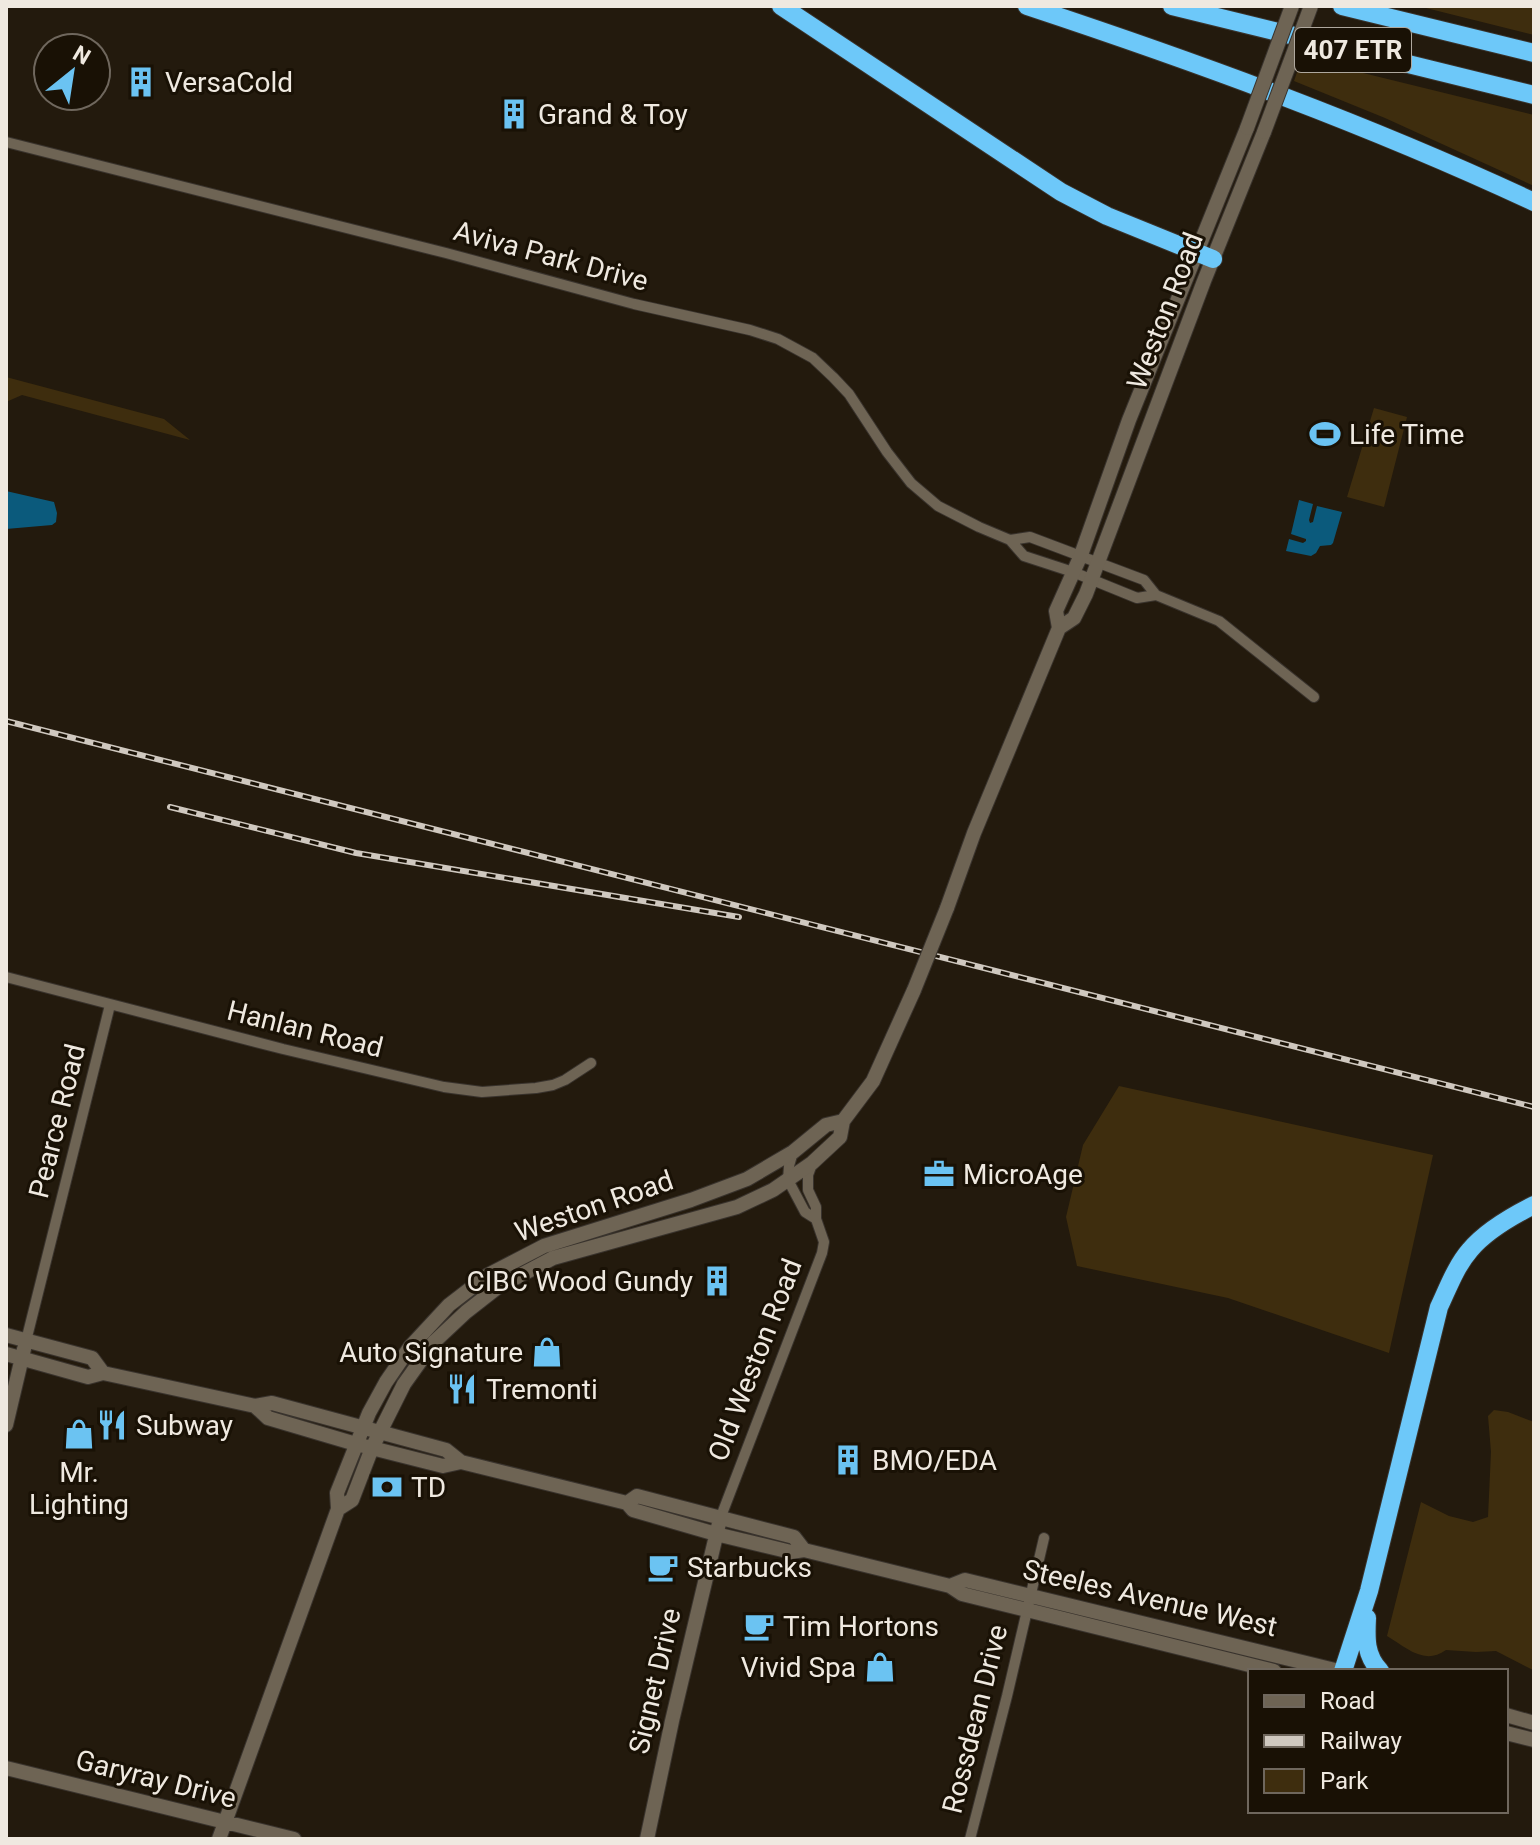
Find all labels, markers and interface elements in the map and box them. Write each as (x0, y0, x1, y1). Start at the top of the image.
road number: 407 ETR (1295, 28, 1411, 72)
north arrow (32, 32, 112, 112)
text: N (69, 40, 95, 70)
building icon: VersaCold (124, 65, 158, 99)
place label: VersaCold (165, 66, 293, 99)
building icon: Grand & Toy (497, 97, 531, 131)
place label: Grand & Toy (538, 98, 688, 131)
street label: Aviva Park Drive (450, 214, 652, 298)
street label: Weston Road (1120, 228, 1210, 394)
sports icon: Life Time (1308, 417, 1342, 451)
place label: Life Time (1349, 418, 1464, 451)
street label: Hanlan Road (224, 994, 386, 1064)
street label: Pearce Road (22, 1041, 92, 1201)
office icon: MicroAge (922, 1157, 956, 1191)
place label: MicroAge (963, 1158, 1083, 1191)
street label: Weston Road (511, 1164, 677, 1248)
street label: Old Weston Road (701, 1254, 809, 1466)
building icon: CIBC Wood Gundy (700, 1264, 734, 1298)
place label: CIBC Wood Gundy (466, 1265, 693, 1298)
shop icon: Auto Signature (530, 1335, 564, 1369)
place label: Auto Signature (339, 1336, 523, 1369)
restaurant icon: Tremonti (445, 1372, 479, 1406)
place label: Tremonti (486, 1373, 598, 1406)
restaurant icon: Subway (95, 1408, 129, 1442)
place label: Subway (136, 1409, 233, 1442)
shop icon: Mr. Lighting (62, 1417, 96, 1451)
building icon: BMO/EDA (831, 1443, 865, 1477)
place label: BMO/EDA (872, 1444, 997, 1477)
place label: Mr. Lighting (29, 1456, 129, 1521)
bank icon: TD (370, 1470, 404, 1504)
place label: TD (411, 1471, 446, 1504)
cafe icon: Starbucks (646, 1550, 680, 1584)
place label: Starbucks (687, 1551, 812, 1584)
street label: Steeles Avenue West (1020, 1553, 1280, 1643)
street label: Signet Drive (622, 1605, 688, 1757)
cafe icon: Tim Hortons (742, 1609, 776, 1643)
place label: Tim Hortons (783, 1610, 939, 1643)
street label: Rossdean Drive (936, 1621, 1014, 1817)
shop icon: Vivid Spa (863, 1650, 897, 1684)
place label: Vivid Spa (741, 1651, 856, 1684)
legend (1248, 1669, 1508, 1813)
text: Road (1320, 1687, 1375, 1715)
text: Railway (1320, 1727, 1402, 1755)
street label: Garyray Drive (72, 1743, 240, 1815)
text: Park (1320, 1767, 1369, 1795)

